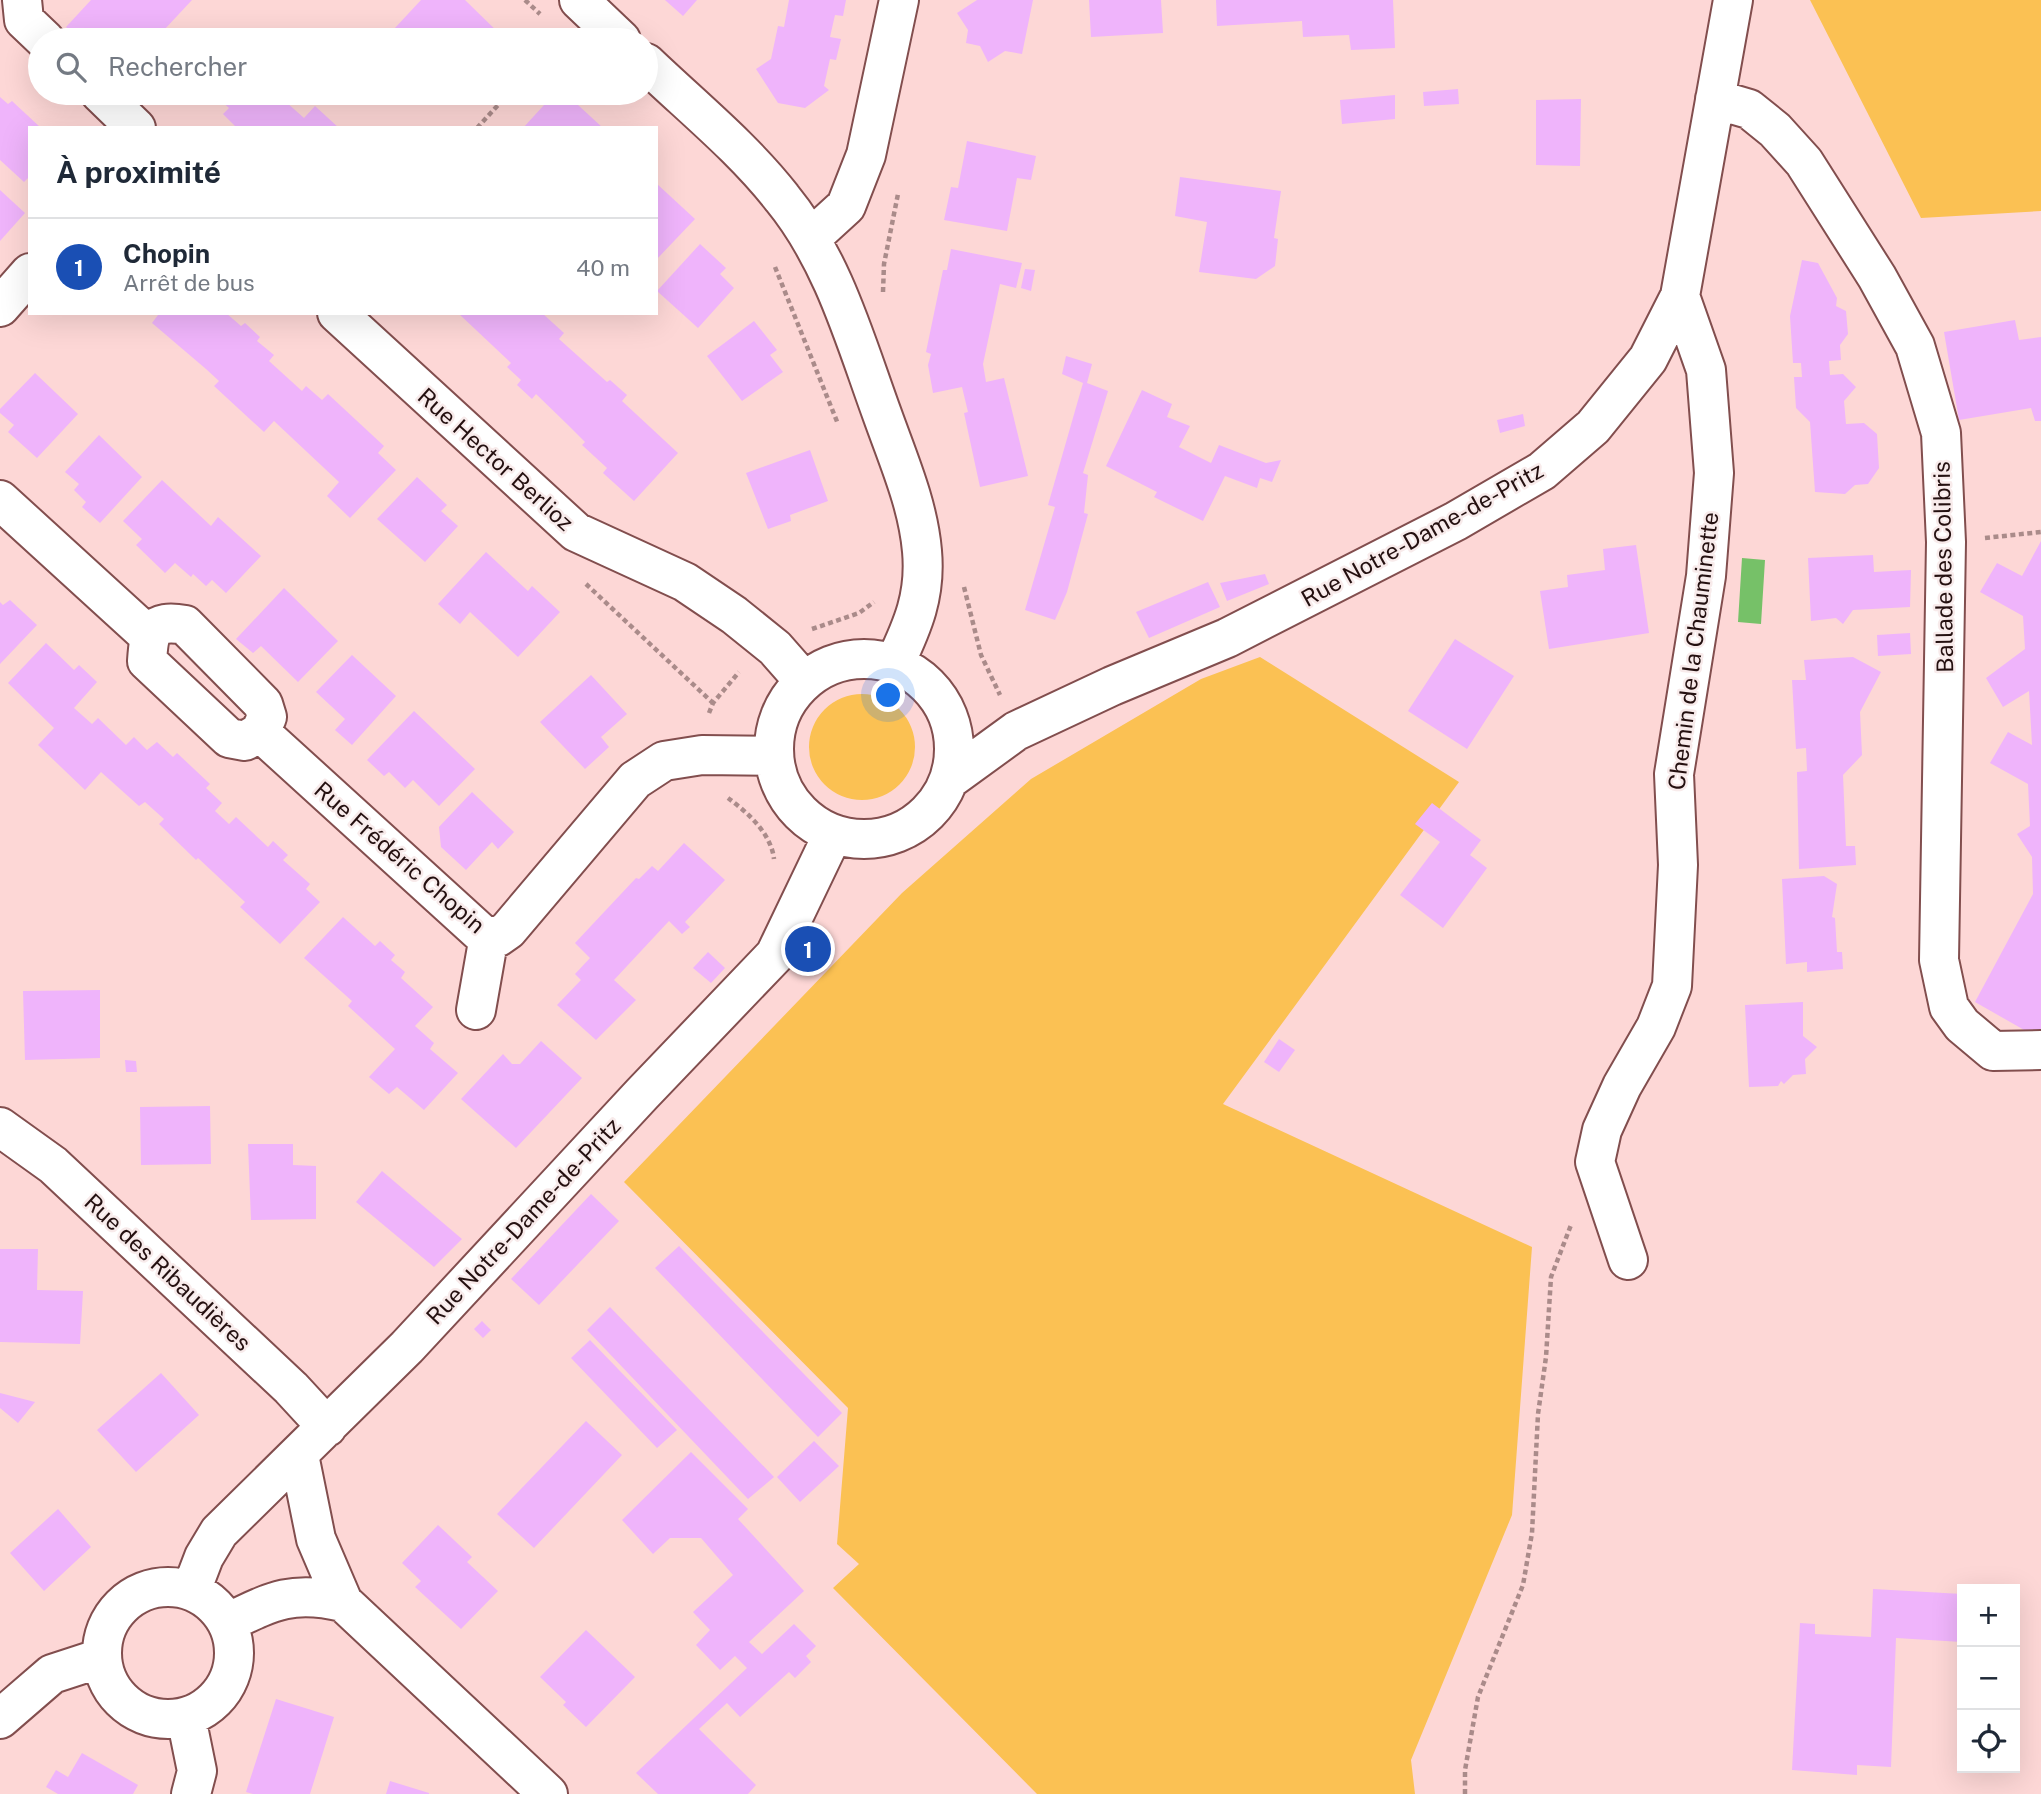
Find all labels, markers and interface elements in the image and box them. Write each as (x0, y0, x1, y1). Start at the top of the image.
search box (28, 28, 658, 105)
icon: search (52, 48, 90, 86)
text: Rechercher (108, 51, 247, 82)
text: À proximité (56, 154, 221, 190)
text: Chopin (123, 238, 210, 269)
text: 1 (74, 254, 84, 281)
text: 40 m (576, 254, 630, 281)
text: Arrêt de bus (123, 269, 255, 296)
street label: Rue Hector Berlioz (413, 382, 579, 536)
street label: Rue Notre-Dame-de-Pritz (1296, 456, 1548, 612)
street label: Ballade des Colibris (1928, 461, 1958, 673)
street label: Chemin de la Chauminette (1663, 510, 1723, 792)
your location (871, 678, 905, 712)
street label: Rue Frédéric Chopin (309, 776, 491, 938)
pin: 1 (785, 923, 831, 975)
street label: Rue Notre-Dame-de-Pritz (420, 1112, 626, 1330)
street label: Rue des Ribaudières (79, 1188, 257, 1356)
map controls (1957, 1584, 2020, 1773)
button: + (1957, 1584, 2020, 1647)
button: − (1957, 1647, 2020, 1710)
button: locate (1957, 1710, 2020, 1773)

